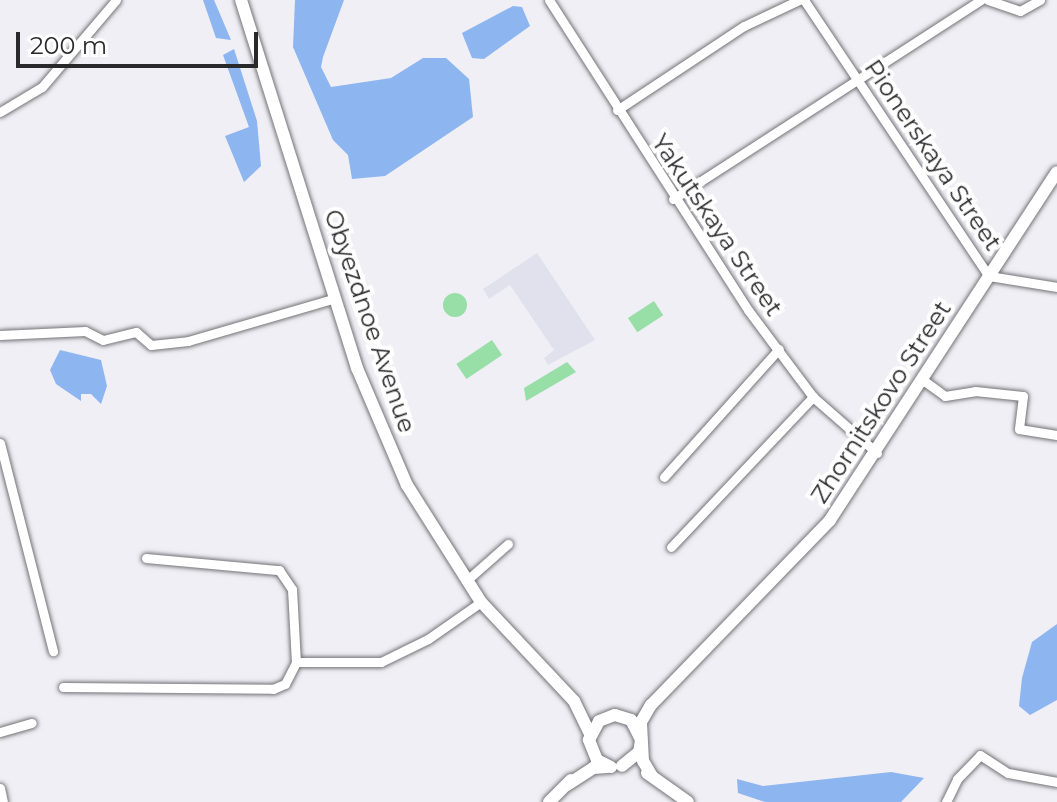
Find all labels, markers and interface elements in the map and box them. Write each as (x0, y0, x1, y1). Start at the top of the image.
scale bar (20, 16, 262, 66)
text: 200 m (30, 31, 107, 60)
street label: Pionerskaya Street (858, 54, 1008, 256)
street label: Yakutskaya Street (646, 129, 788, 321)
street label: Obyezdnoe Avenue (318, 206, 422, 436)
street label: Zhornitskovo Street (805, 295, 957, 509)

